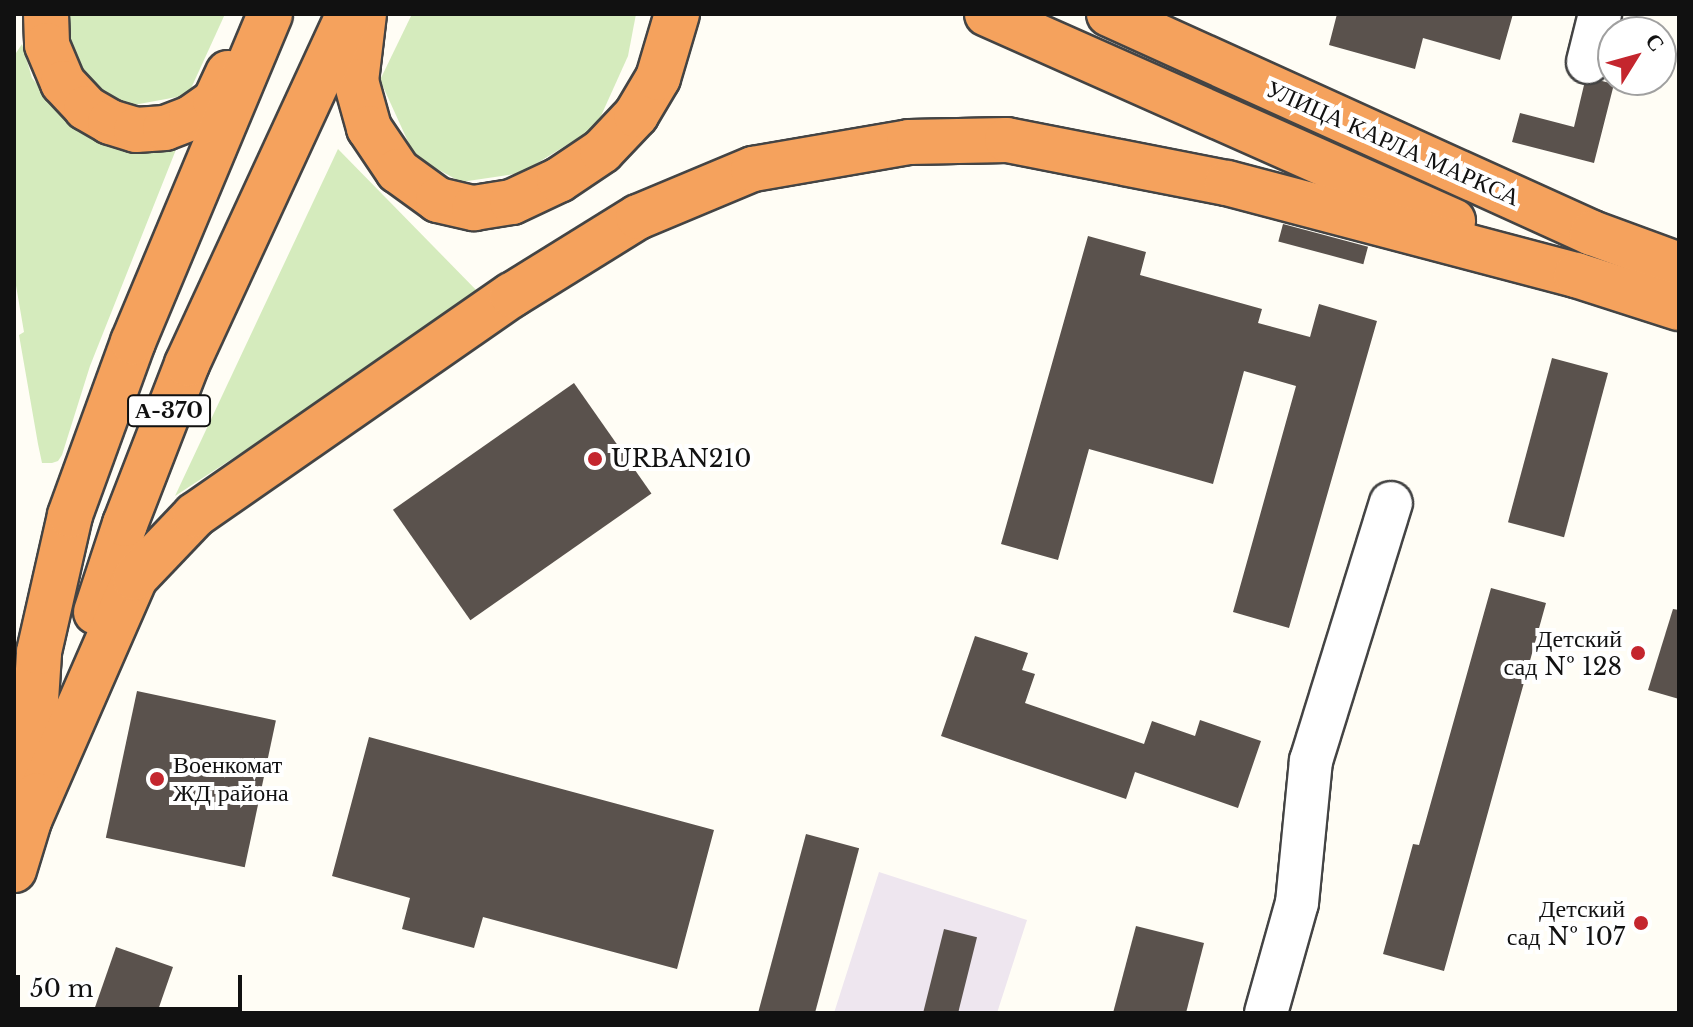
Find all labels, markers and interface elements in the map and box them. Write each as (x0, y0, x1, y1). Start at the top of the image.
north arrow (1597, 16, 1677, 96)
text: С (1639, 28, 1671, 57)
street label: УЛИЦА КАРЛА МАРКСА (1262, 74, 1524, 212)
road number: А-370 (127, 393, 211, 429)
place label: URBAN210 (611, 445, 751, 473)
marker: URBAN210 (586, 450, 604, 468)
place label: Детский сад № 128 (1504, 625, 1622, 681)
marker: Детский сад № 128 (1629, 644, 1647, 662)
place label: Военкомат ЖД района (173, 751, 289, 807)
marker: Военкомат ЖД района (148, 770, 166, 788)
place label: Детский сад № 107 (1507, 895, 1625, 951)
marker: Детский сад № 107 (1632, 914, 1650, 932)
scale bar (20, 959, 246, 1009)
text: 50 m (30, 974, 93, 1003)

